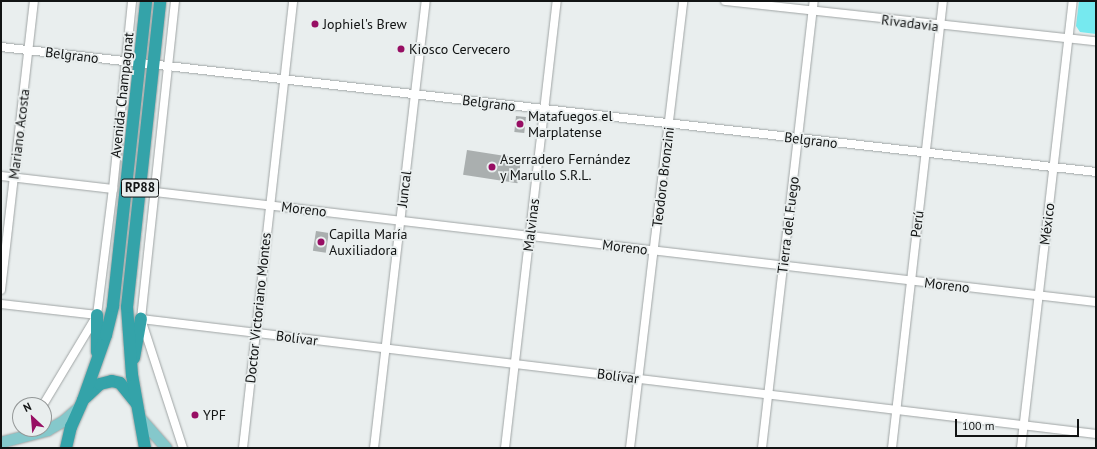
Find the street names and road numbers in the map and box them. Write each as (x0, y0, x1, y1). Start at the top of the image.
street label: Rivadavia (880, 11, 940, 35)
street label: Avenida Champagnat (107, 31, 137, 159)
street label: Belgrano (44, 43, 100, 67)
street label: Mariano Acosta (5, 88, 33, 180)
street label: Belgrano (461, 91, 517, 115)
street label: Teodoro Bronzini (649, 126, 677, 228)
street label: Belgrano (783, 128, 839, 152)
street label: Juncal (393, 170, 415, 208)
street label: Tierra del Fuego (774, 175, 802, 275)
road number: RP88 (120, 177, 160, 199)
street label: Moreno (280, 198, 328, 220)
street label: Malvinas (519, 198, 543, 252)
street label: México (1036, 202, 1058, 246)
street label: Perú (907, 210, 927, 238)
street label: Doctor Victoriano Montes (242, 232, 274, 384)
street label: Moreno (601, 236, 649, 258)
street label: Moreno (923, 274, 971, 296)
street label: Bolívar (275, 327, 319, 349)
street label: Bolívar (596, 365, 640, 387)

